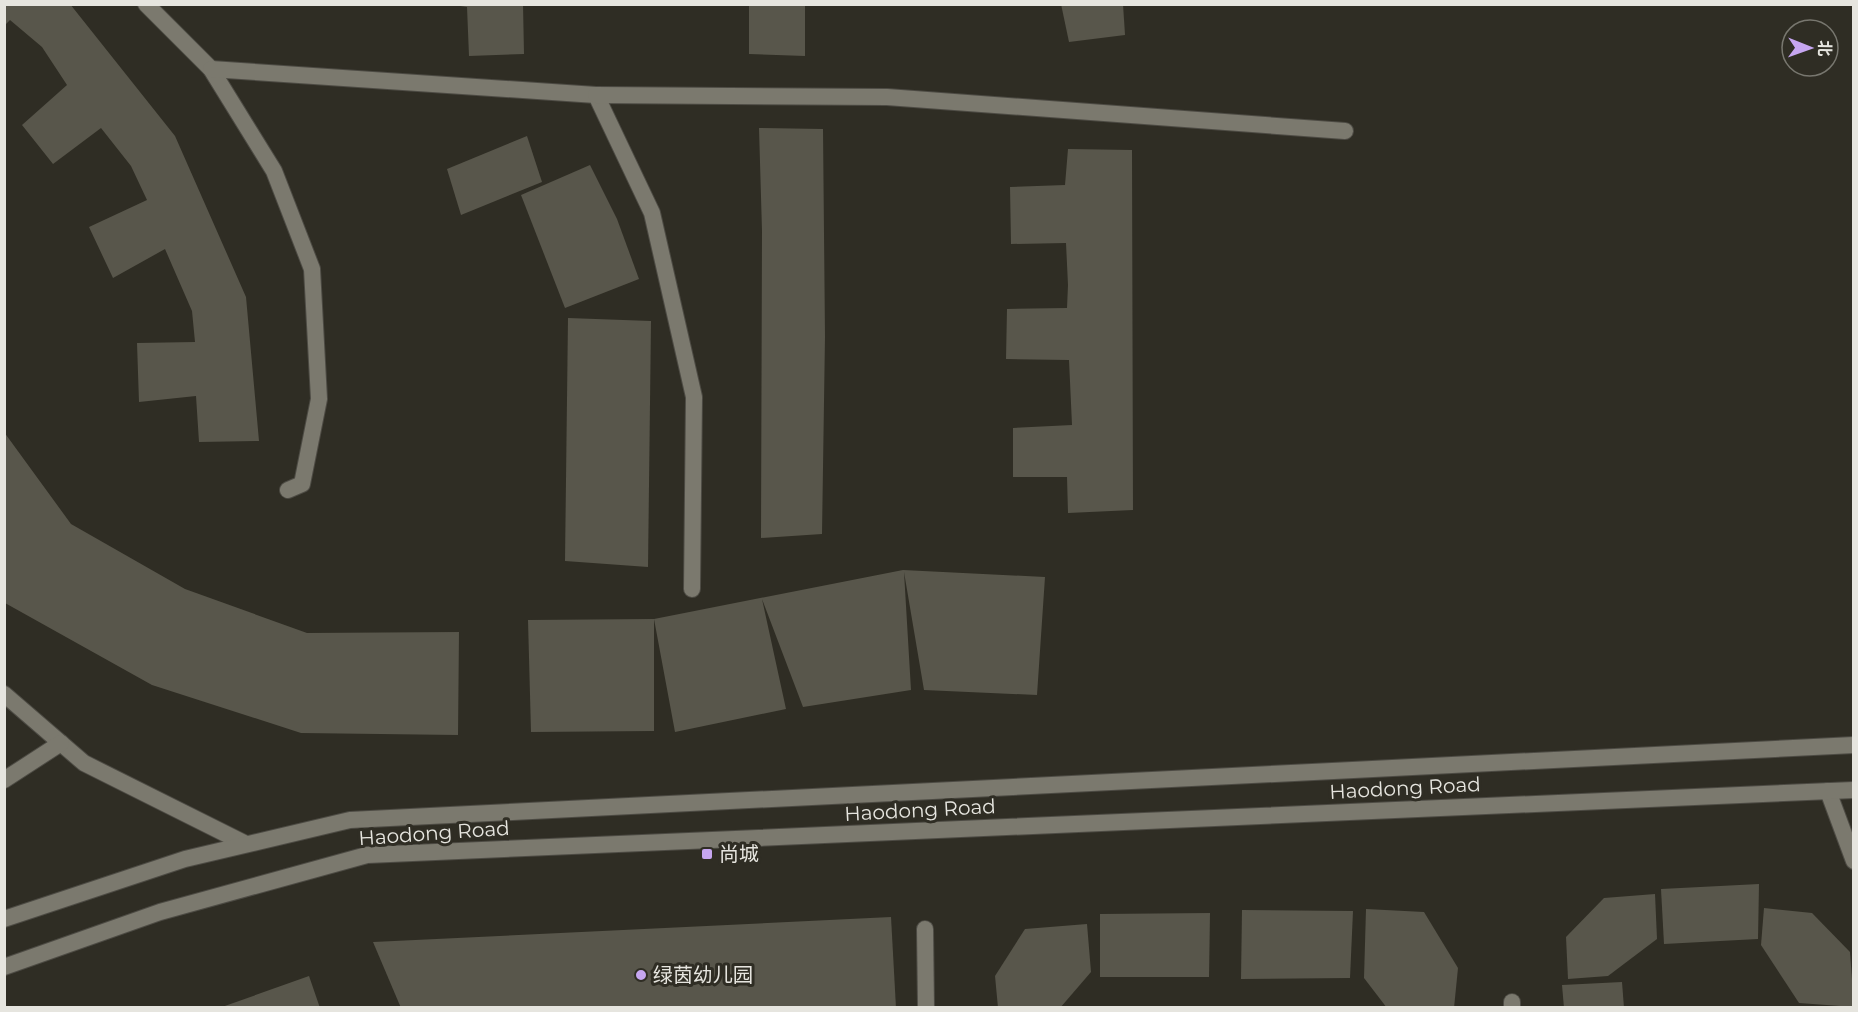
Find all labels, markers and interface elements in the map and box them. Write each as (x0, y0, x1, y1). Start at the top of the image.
north arrow (1780, 18, 1840, 78)
text: 北 (1815, 40, 1834, 56)
street label: Haodong Road (1329, 772, 1481, 804)
street label: Haodong Road (844, 794, 996, 826)
street label: Haodong Road (358, 816, 510, 850)
place label: 尚城 (719, 842, 759, 866)
marker: 尚城 (700, 847, 714, 861)
place label: 绿茵幼儿园 (653, 963, 753, 987)
marker: 绿茵幼儿园 (634, 968, 648, 982)

